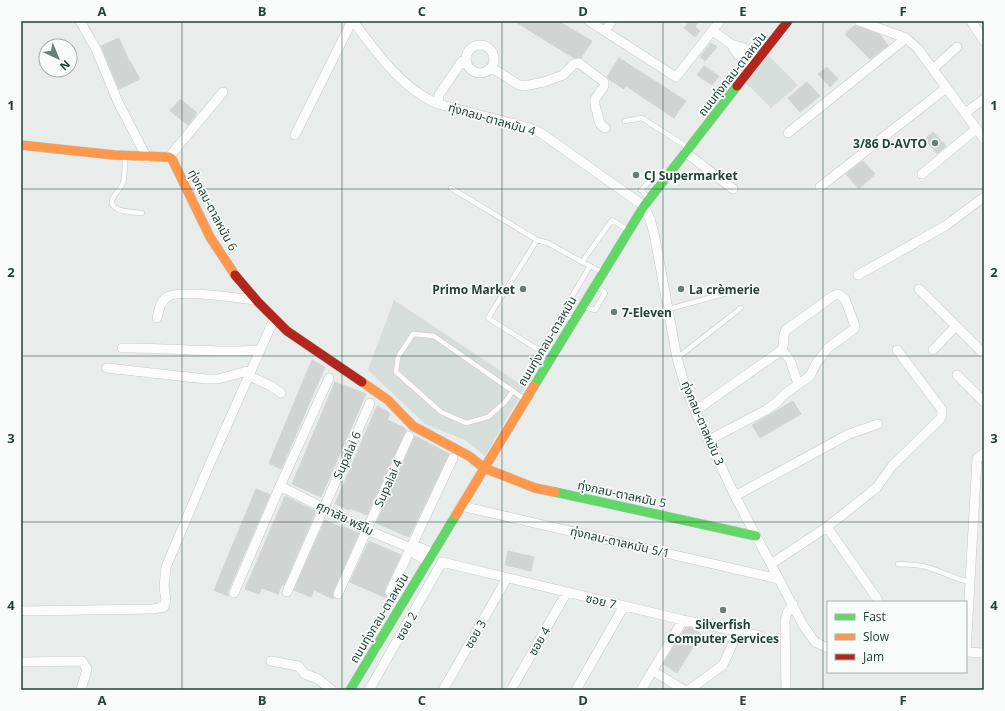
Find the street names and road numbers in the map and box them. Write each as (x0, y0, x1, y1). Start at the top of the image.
street label: ถนนทุ่งกลม-ตาลหมัน (694, 29, 770, 119)
street label: ทุ่งกลม-ตาลหมัน 4 (446, 98, 538, 140)
street label: ทุ่งกลม-ตาลหมัน 6 (184, 166, 242, 254)
street label: ถนนทุ่งกลม-ตาลหมัน (513, 293, 581, 389)
street label: ทุ่งกลม-ตาลหมัน 3 (678, 378, 728, 468)
street label: Supalai 6 (329, 428, 365, 482)
street label: Supalai 4 (370, 456, 406, 510)
street label: ทุ่งกลม-ตาลหมัน 5 (576, 476, 668, 512)
street label: ศุภาลัย พรีโม (313, 497, 377, 539)
street label: ทุ่งกลม-ตาลหมัน 5/1 (569, 522, 671, 562)
street label: ถนนทุ่งกลม-ตาลหมัน (345, 570, 413, 666)
street label: ซอย 7 (584, 589, 618, 613)
street label: ซอย 2 (391, 608, 421, 644)
street label: ซอย 3 (460, 616, 490, 652)
street label: ซอย 4 (524, 623, 554, 659)

